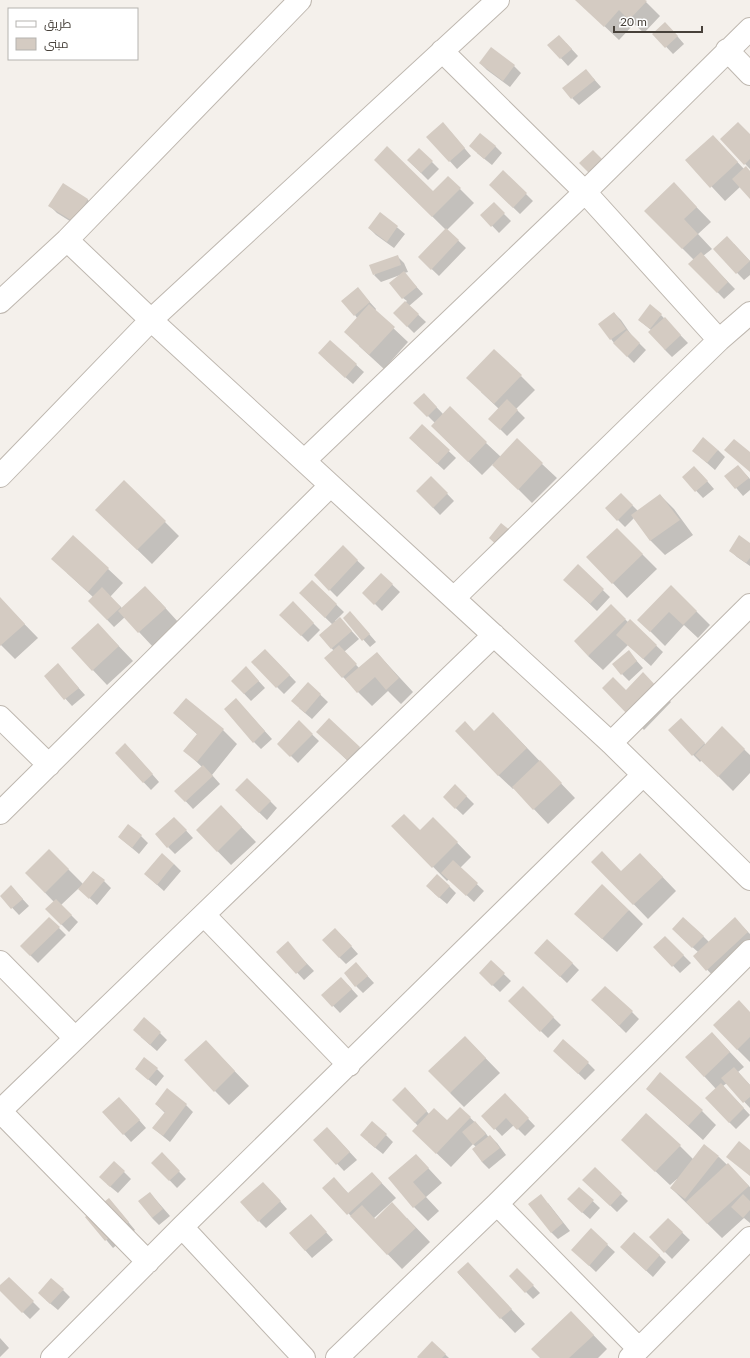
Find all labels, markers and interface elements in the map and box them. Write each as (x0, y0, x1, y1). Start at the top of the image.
legend (8, 8, 138, 60)
scale bar (614, 8, 702, 34)
text: 20 m (620, 14, 647, 29)
text: طريق (44, 16, 72, 31)
text: مبنى (44, 36, 69, 51)

